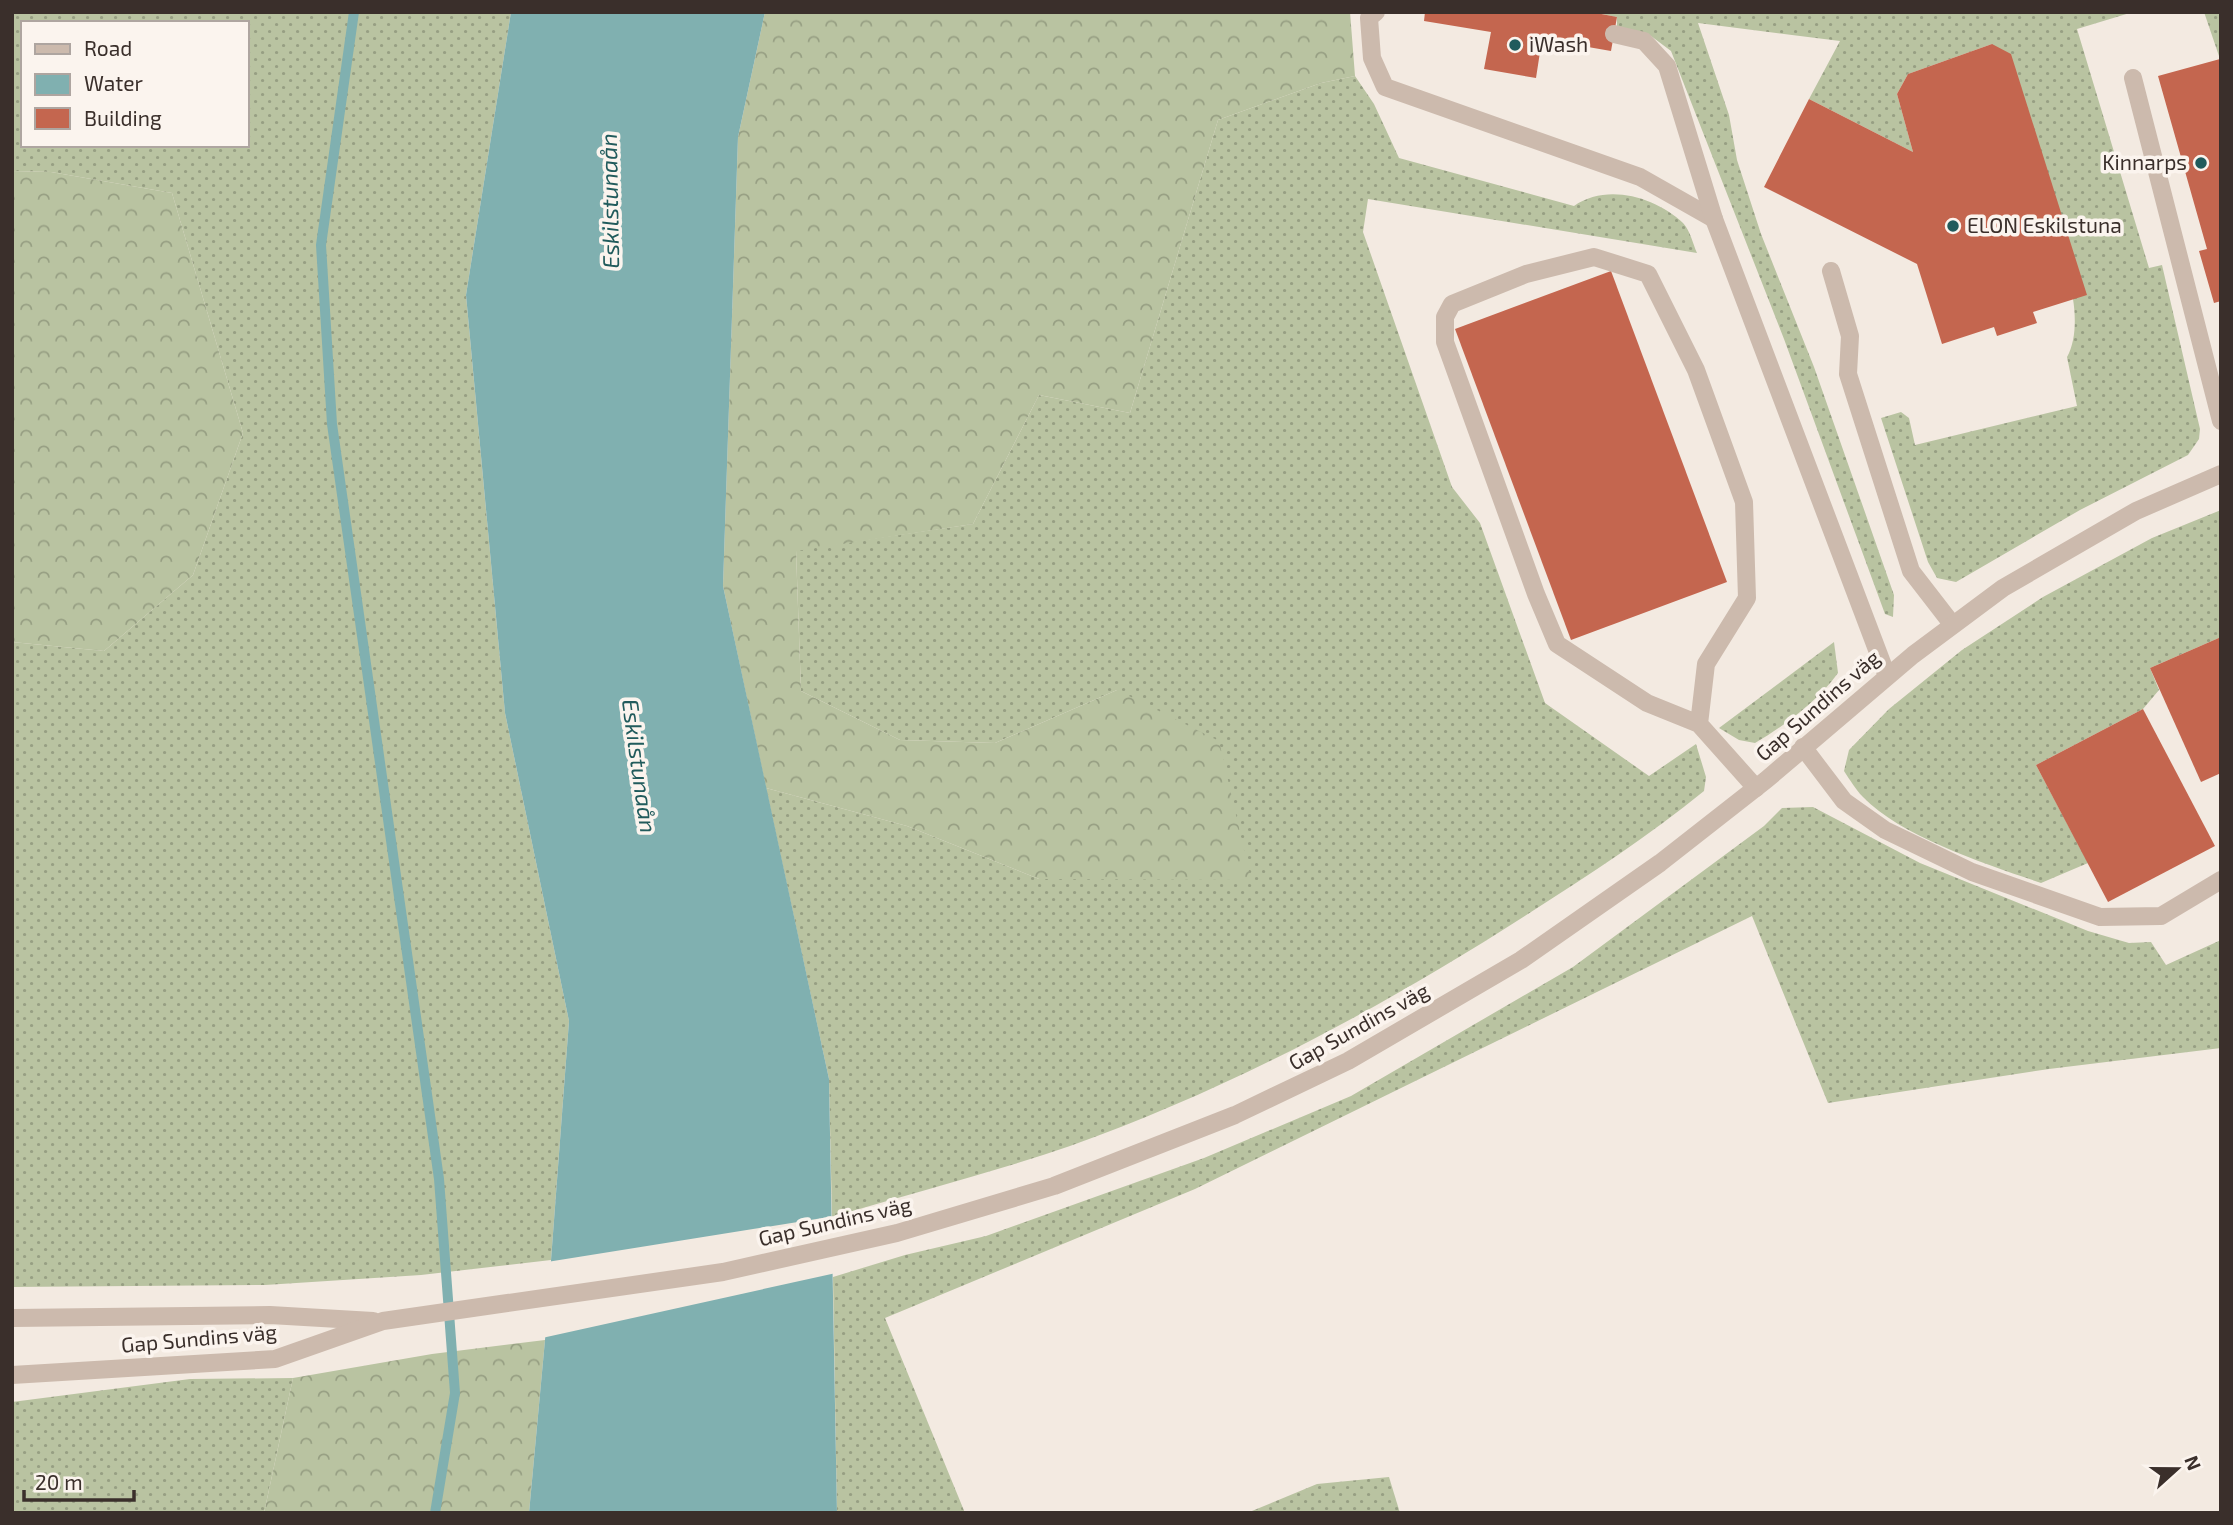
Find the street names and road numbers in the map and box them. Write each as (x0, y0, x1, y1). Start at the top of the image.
street label: Gap Sundins väg (1750, 644, 1884, 766)
street label: Gap Sundins väg (1284, 977, 1433, 1074)
street label: Gap Sundins väg (756, 1191, 914, 1250)
street label: Gap Sundins väg (120, 1318, 278, 1357)

